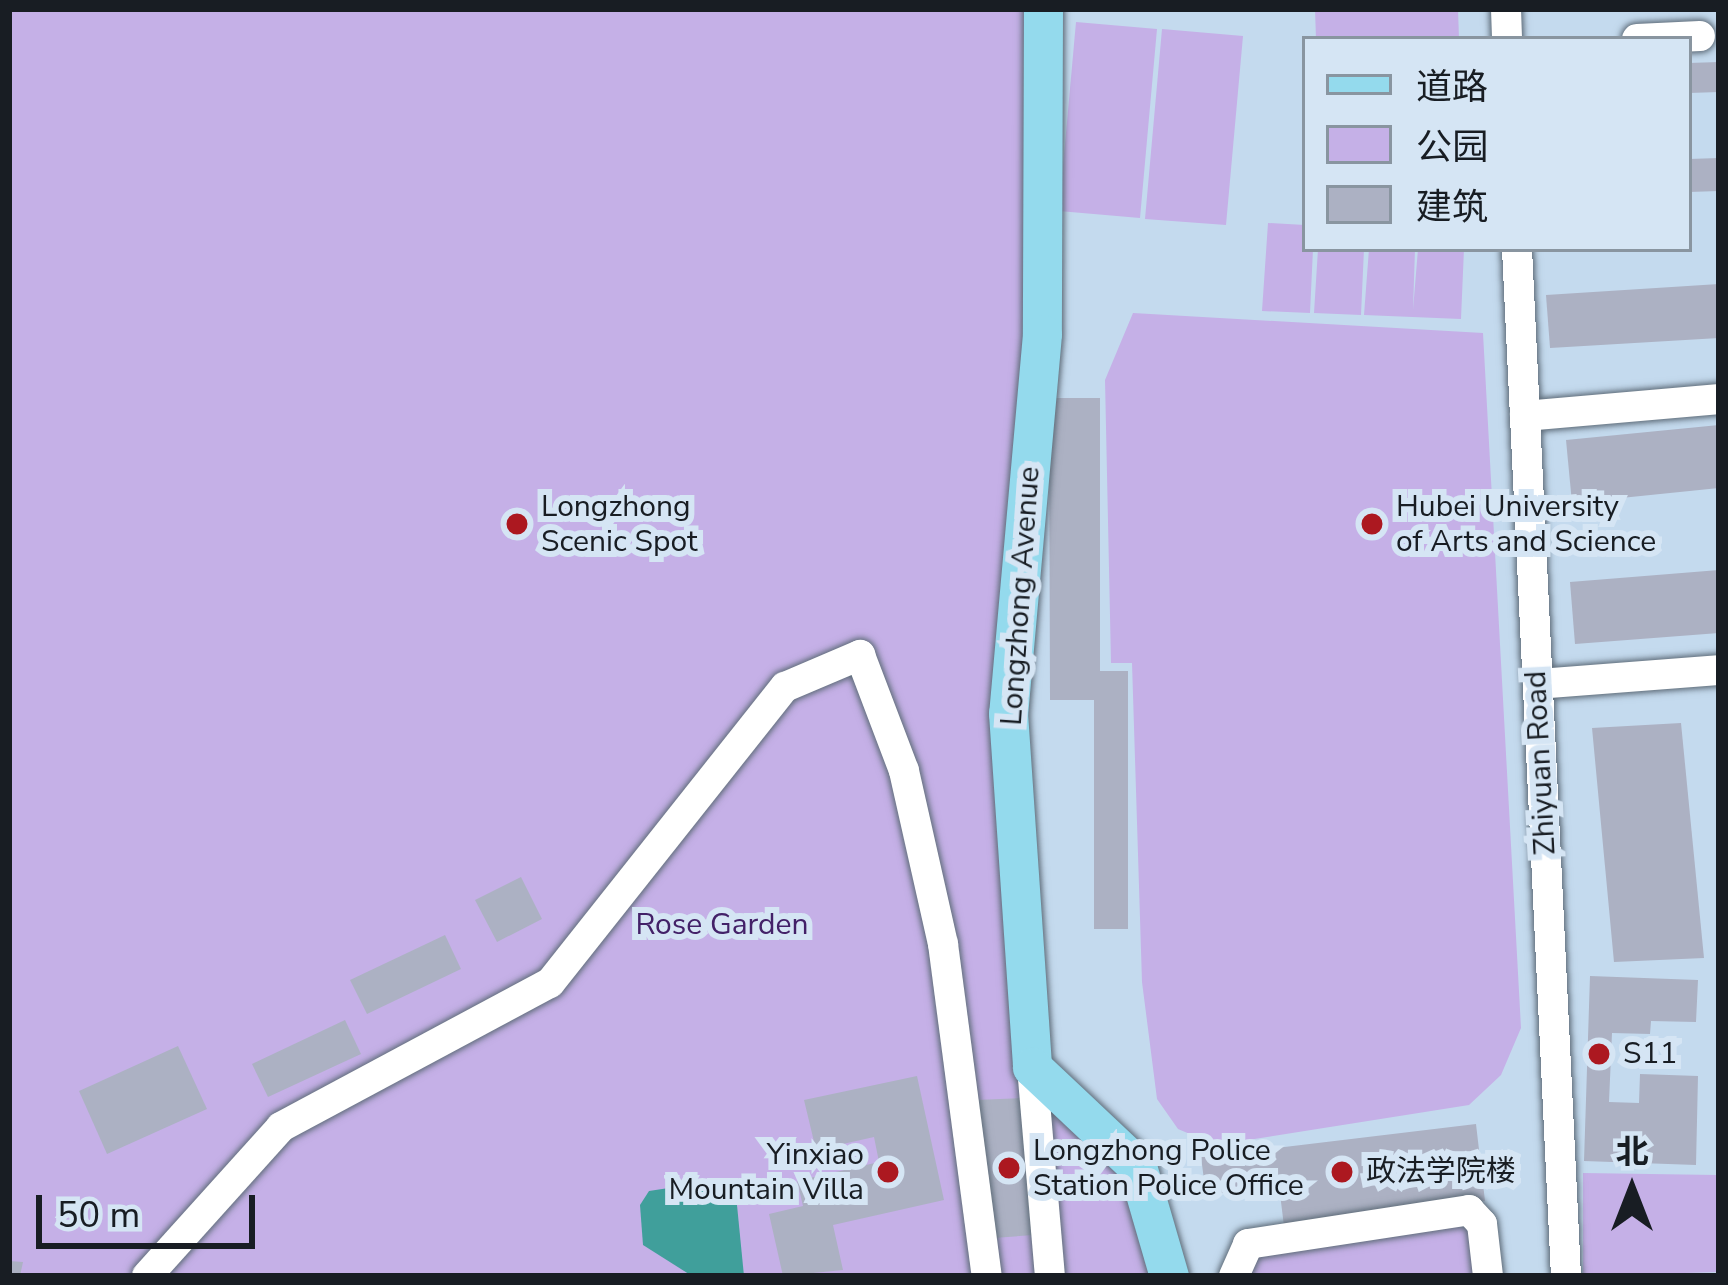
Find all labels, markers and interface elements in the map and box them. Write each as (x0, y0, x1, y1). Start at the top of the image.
legend (1302, 36, 1692, 252)
text: 道路 (1416, 63, 1488, 112)
text: 公园 (1416, 123, 1488, 172)
text: 建筑 (1416, 183, 1488, 232)
street label: Longzhong Avenue (994, 465, 1048, 727)
place label: Longzhong Scenic Spot (541, 489, 698, 560)
place label: Hubei University of Arts and Science (1396, 489, 1656, 560)
marker: Longzhong Scenic Spot (504, 511, 530, 537)
marker: Hubei University of Arts and Science (1359, 511, 1385, 537)
street label: Zhiyuan Road (1518, 670, 1564, 856)
park label: Rose Garden (635, 907, 809, 943)
place label: S11 (1623, 1036, 1677, 1072)
marker: S11 (1586, 1041, 1612, 1067)
north arrow (1572, 1129, 1692, 1249)
text: 北 (1616, 1130, 1649, 1175)
place label: Longzhong Police Station Police Office (1033, 1133, 1304, 1204)
place label: Yinxiao Mountain Villa (668, 1137, 864, 1208)
place label: 政法学院楼 (1366, 1154, 1516, 1190)
marker: Longzhong Police Station Police Office (996, 1155, 1022, 1181)
marker: Yinxiao Mountain Villa (875, 1159, 901, 1185)
marker: 政法学院楼 (1329, 1159, 1355, 1185)
scale bar (42, 1171, 261, 1245)
text: 50 m (57, 1191, 140, 1240)

